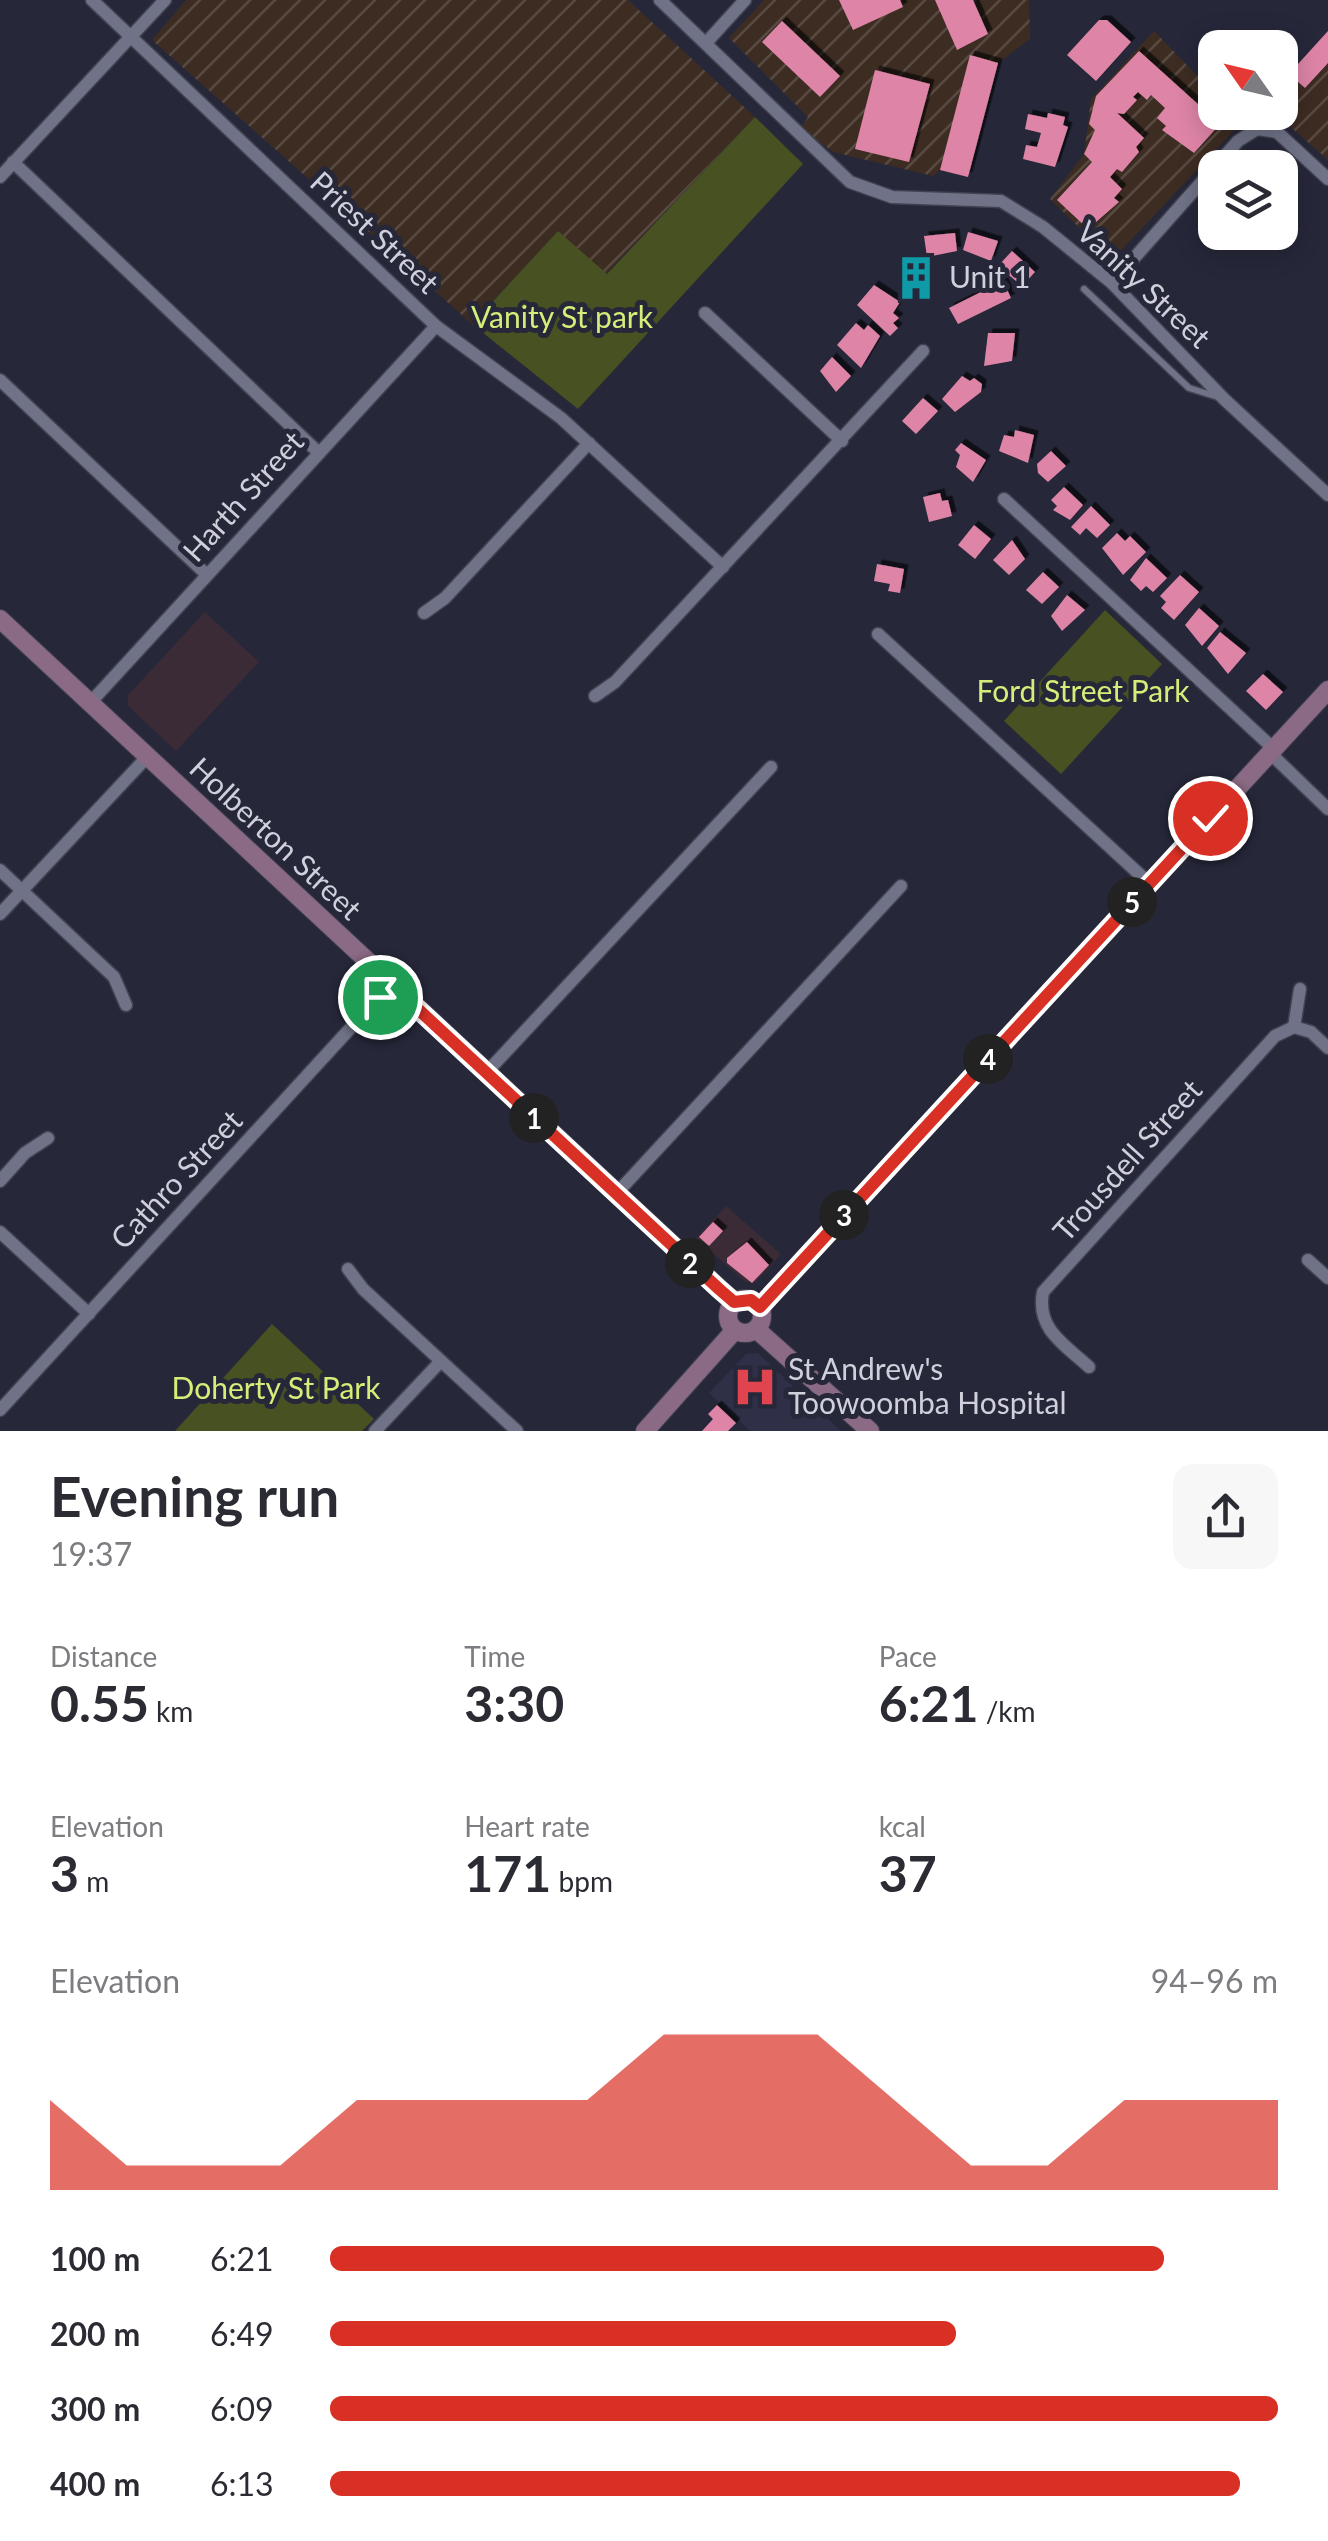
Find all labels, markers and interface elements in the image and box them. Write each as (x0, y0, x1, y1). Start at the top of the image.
north arrow (1198, 30, 1298, 130)
map controls (1198, 30, 1298, 250)
button: layers (1198, 150, 1298, 250)
street label: Priest Street (304, 163, 447, 300)
street label: Vanity Street (1070, 213, 1219, 355)
building icon: Unit 1 (892, 254, 940, 302)
place label: Unit 1 (949, 258, 1030, 294)
park label: Vanity St park (471, 298, 654, 334)
street label: Harth Street (175, 423, 310, 568)
park label: Ford Street Park (977, 672, 1190, 708)
street label: Holberton Street (183, 749, 370, 926)
pin (1168, 776, 1253, 861)
icon: check (1183, 791, 1238, 846)
pin: 5 (1107, 877, 1157, 927)
text: 5 (1124, 885, 1140, 919)
pin (338, 955, 423, 1040)
icon: arrive (353, 970, 408, 1025)
pin: 4 (963, 1034, 1013, 1084)
text: 4 (980, 1042, 996, 1076)
street label: Trousdell Street (1045, 1071, 1209, 1248)
pin: 1 (509, 1093, 559, 1143)
text: 1 (526, 1101, 542, 1135)
street label: Cathro Street (102, 1102, 249, 1255)
pin: 3 (819, 1190, 869, 1240)
text: 3 (836, 1198, 852, 1232)
pin: 2 (665, 1238, 715, 1288)
text: 2 (682, 1246, 698, 1280)
place label: St Andrew's Toowoomba Hospital (788, 1350, 1067, 1420)
hospital icon: St Andrew's Toowoomba Hospital (731, 1363, 779, 1411)
park label: Doherty St Park (172, 1369, 381, 1405)
text: Evening run (50, 1463, 339, 1529)
button: share (1173, 1464, 1278, 1569)
text: 19:37 (50, 1534, 132, 1573)
text: Distance (50, 1639, 157, 1673)
text: Time (464, 1639, 525, 1673)
text: Pace (879, 1639, 937, 1673)
text: 0.55 (50, 1673, 149, 1733)
text: 3:30 (464, 1673, 564, 1733)
text: 6:21 (879, 1673, 979, 1733)
text: km (149, 1694, 193, 1728)
text: /km (979, 1694, 1036, 1728)
text: Elevation (50, 1809, 164, 1843)
text: Heart rate (464, 1809, 590, 1843)
text: kcal (879, 1809, 926, 1843)
text: 3 (50, 1843, 79, 1903)
text: 171 (464, 1843, 551, 1903)
text: 37 (879, 1843, 937, 1903)
text: m (79, 1864, 109, 1898)
text: bpm (551, 1864, 613, 1898)
text: Elevation (50, 1961, 180, 2000)
text: 94–96 m (1151, 1961, 1278, 2000)
text: 100 m (50, 2239, 140, 2278)
text: 6:21 (210, 2239, 274, 2278)
text: 200 m (50, 2314, 140, 2353)
text: 6:49 (210, 2314, 274, 2353)
text: 300 m (50, 2389, 140, 2428)
text: 6:09 (210, 2389, 274, 2428)
text: 400 m (50, 2464, 140, 2503)
text: 6:13 (210, 2464, 274, 2503)

